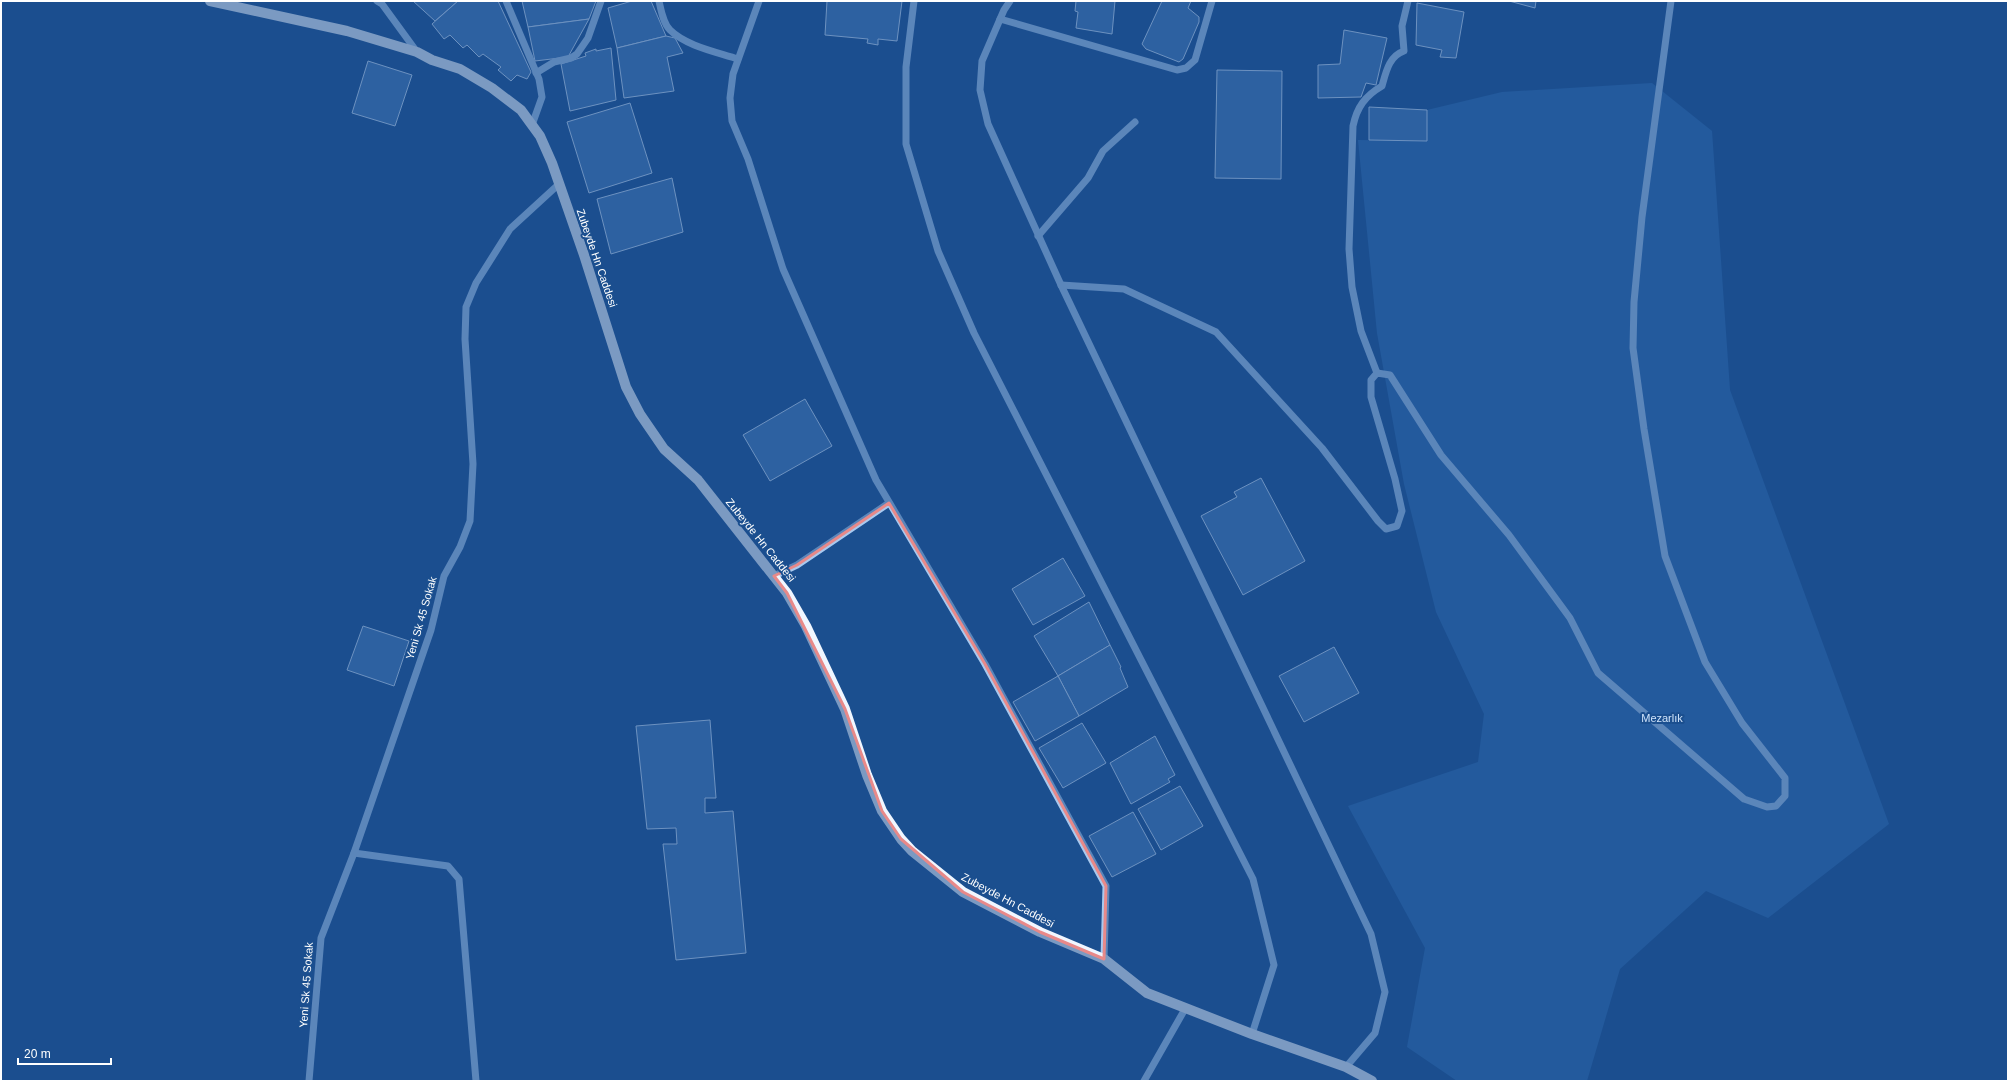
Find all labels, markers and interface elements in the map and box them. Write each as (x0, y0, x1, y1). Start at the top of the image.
street label: Zubeyde Hn Caddesi (575, 207, 619, 309)
street label: Zubeyde Hn Caddesi (724, 496, 798, 584)
street label: Yeni Sk 45 Sokak (403, 575, 439, 661)
park label: Mezarlık (1641, 712, 1683, 724)
street label: Zubeyde Hn Caddesi (960, 870, 1056, 930)
street label: Yeni Sk 45 Sokak (297, 941, 315, 1028)
scale bar (18, 1040, 111, 1066)
text: 20 m (24, 1047, 51, 1061)

